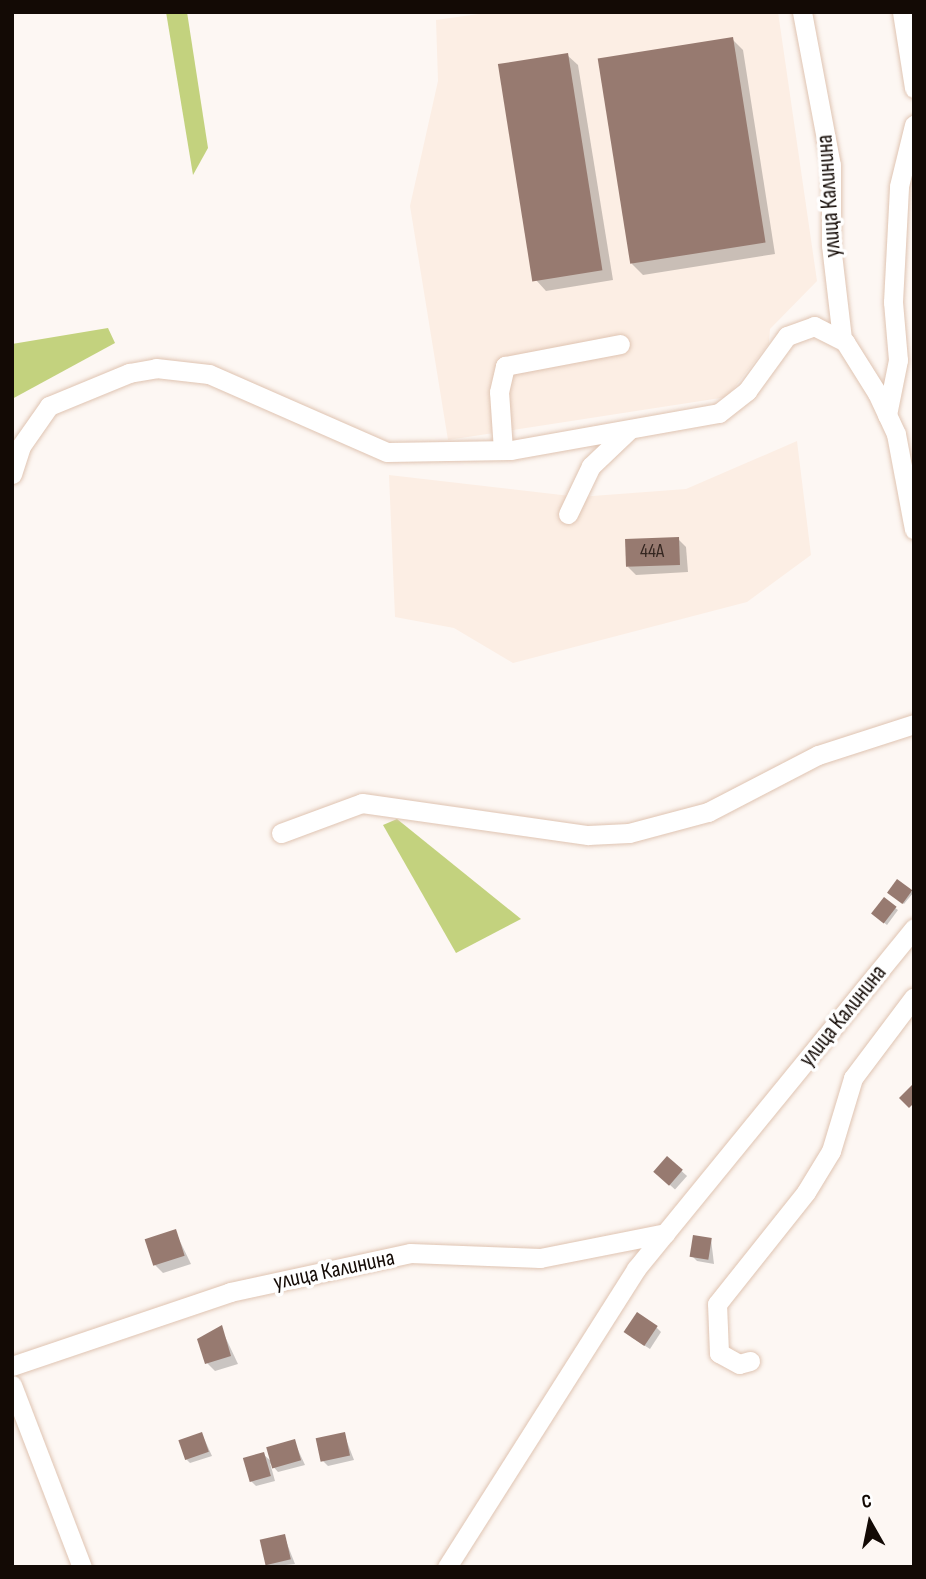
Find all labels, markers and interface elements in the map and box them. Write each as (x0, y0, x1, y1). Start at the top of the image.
street label: улица Калинина (811, 134, 847, 258)
house number: 44А (640, 541, 664, 563)
street label: улица Калинина (794, 960, 892, 1072)
street label: улица Калинина (271, 1244, 397, 1296)
north arrow (835, 1488, 905, 1558)
text: С (860, 1490, 873, 1514)

